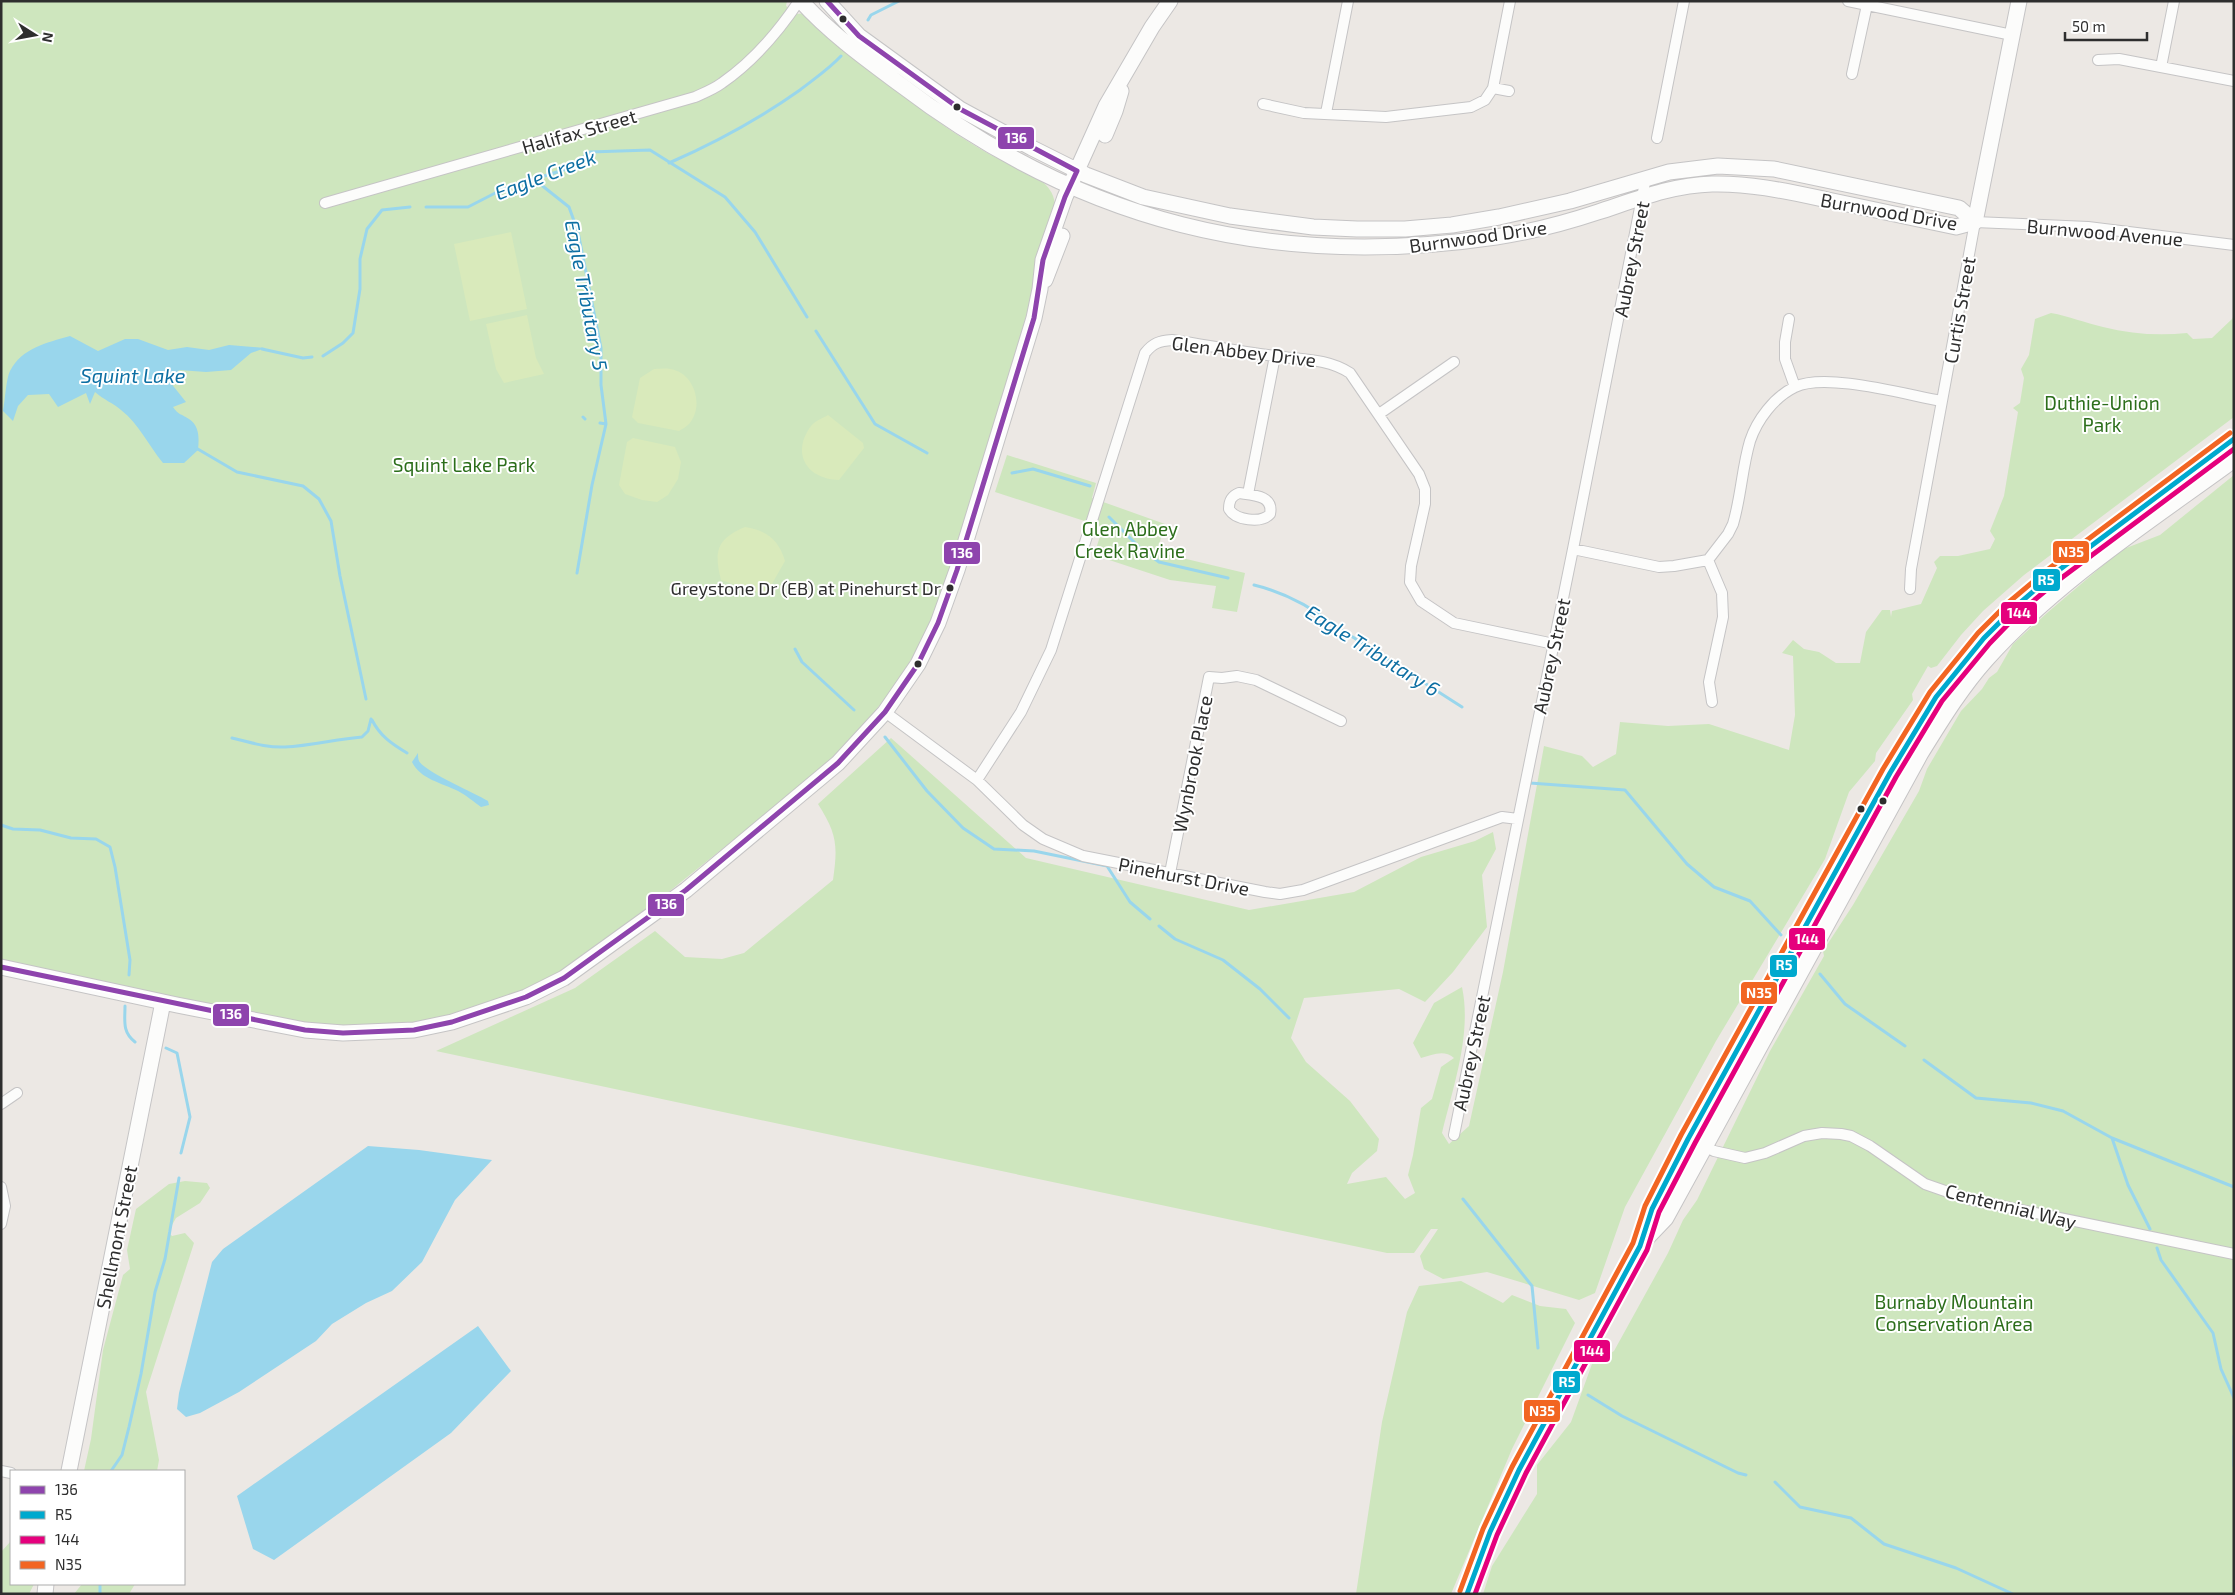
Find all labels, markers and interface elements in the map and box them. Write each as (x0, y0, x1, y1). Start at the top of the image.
north arrow (10, 10, 60, 60)
scale bar (2065, 10, 2148, 42)
unlabelled marker (838, 14, 848, 24)
text: 50 m (2072, 17, 2106, 35)
text: N (39, 31, 58, 44)
unlabelled marker (952, 102, 962, 112)
street label: Halifax Street (519, 104, 639, 158)
line badge: 136 (997, 126, 1035, 150)
text: 136 (1005, 129, 1027, 146)
water label: Eagle Creek (491, 144, 599, 204)
street label: Burnwood Drive (1819, 188, 1959, 234)
street label: Aubrey Street (1608, 199, 1654, 319)
street label: Burnwood Avenue (2026, 214, 2184, 250)
street label: Burnwood Drive (1408, 215, 1548, 257)
water label: Eagle Tributary 5 (560, 218, 613, 373)
street label: Curtis Street (1938, 255, 1980, 365)
street label: Glen Abbey Drive (1171, 331, 1317, 371)
water label: Squint Lake (80, 363, 186, 387)
park label: Duthie-Union Park (2044, 391, 2160, 436)
park label: Squint Lake Park (393, 453, 536, 476)
park label: Glen Abbey Creek Ravine (1075, 517, 1185, 562)
line badge: N35 (2052, 540, 2090, 564)
line badge: 136 (943, 541, 981, 565)
text: N35 (2058, 543, 2084, 560)
text: 136 (951, 544, 973, 561)
line badge: R5 (2032, 568, 2061, 592)
text: R5 (2038, 571, 2055, 588)
place label: Greystone Dr (EB) at Pinehurst Dr (671, 577, 941, 599)
marker: Greystone Dr (EB) at Pinehurst Dr (945, 583, 955, 593)
street label: Aubrey Street (1528, 596, 1574, 716)
water label: Eagle Tributary 6 (1301, 599, 1445, 702)
line badge: 144 (2000, 601, 2038, 625)
text: 144 (2007, 604, 2031, 621)
unlabelled marker (913, 659, 923, 669)
street label: Wynbrook Place (1167, 693, 1217, 835)
unlabelled marker (1878, 796, 1888, 806)
unlabelled marker (1856, 804, 1866, 814)
street label: Pinehurst Drive (1117, 852, 1251, 900)
line badge: 136 (647, 893, 685, 917)
text: 136 (655, 895, 677, 912)
line badge: 144 (1788, 927, 1826, 951)
text: 144 (1795, 930, 1819, 947)
line badge: R5 (1769, 954, 1798, 978)
text: R5 (1776, 956, 1793, 973)
line badge: N35 (1740, 981, 1778, 1005)
text: N35 (1746, 984, 1772, 1001)
street label: Aubrey Street (1448, 993, 1494, 1113)
line badge: 136 (212, 1003, 250, 1027)
text: 136 (220, 1005, 242, 1022)
street label: Shellmont Street (91, 1163, 141, 1311)
street label: Centennial Way (1943, 1179, 2079, 1233)
park label: Burnaby Mountain Conservation Area (1874, 1290, 2034, 1335)
line badge: 144 (1573, 1339, 1611, 1363)
text: 144 (1580, 1342, 1604, 1359)
line badge: R5 (1552, 1370, 1581, 1394)
text: R5 (1559, 1373, 1576, 1390)
line badge: N35 (1523, 1399, 1561, 1423)
text: N35 (1529, 1402, 1555, 1419)
legend (10, 1470, 185, 1585)
text: 136 (55, 1480, 78, 1498)
text: R5 (55, 1505, 72, 1523)
text: 144 (55, 1530, 79, 1548)
text: N35 (55, 1555, 82, 1573)

